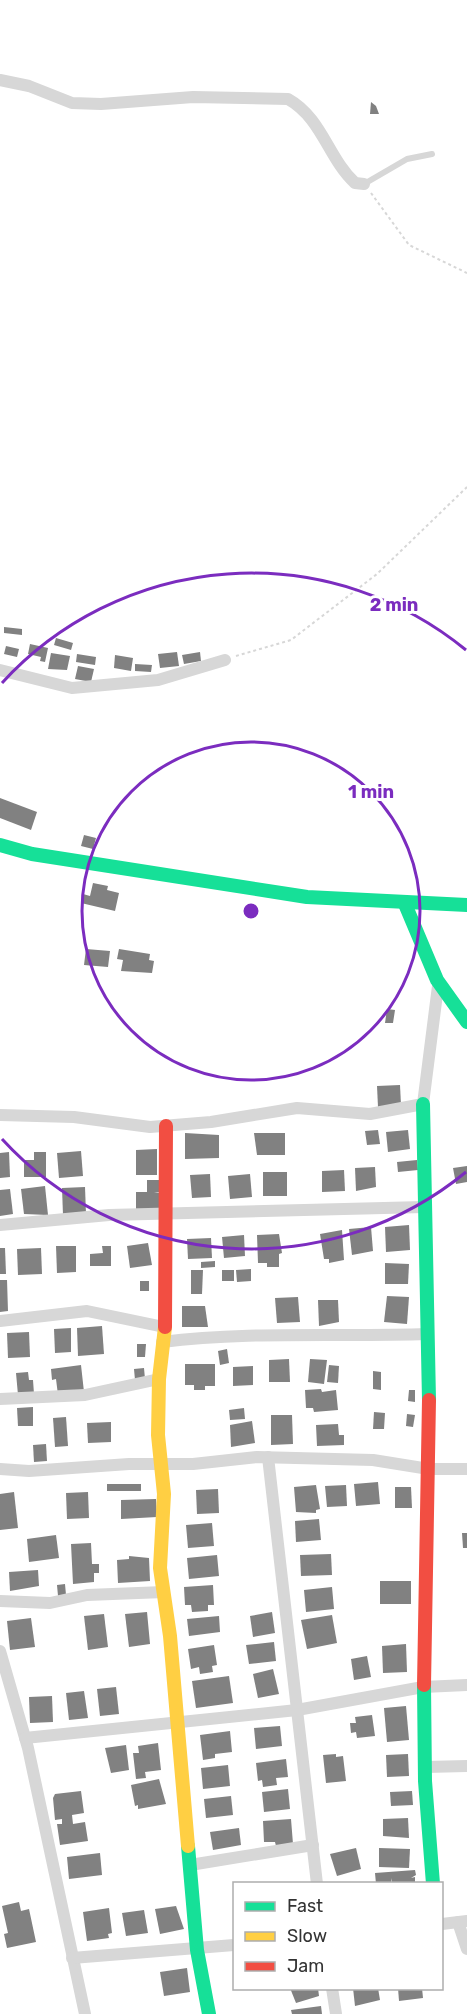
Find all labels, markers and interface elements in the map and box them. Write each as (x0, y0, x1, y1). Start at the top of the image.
text: 2 min (370, 594, 418, 616)
text: 1 min (348, 781, 394, 803)
centre of rings (241, 901, 261, 921)
legend (233, 1882, 443, 1990)
text: Fast (287, 1895, 323, 1917)
text: Slow (287, 1925, 327, 1947)
text: Jam (287, 1955, 324, 1977)

